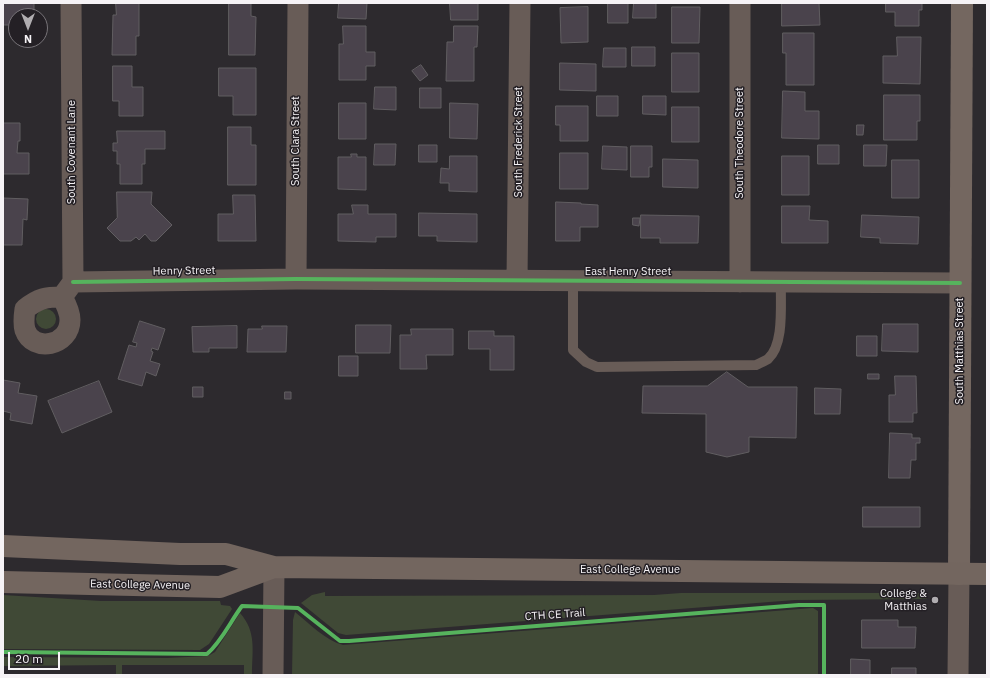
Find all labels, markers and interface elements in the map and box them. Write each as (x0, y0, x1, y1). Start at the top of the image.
north arrow (8, 8, 48, 48)
text: N (24, 32, 32, 46)
street label: South Frederick Street (512, 87, 526, 197)
street label: South Theodore Street (733, 87, 747, 199)
street label: South Clara Street (289, 96, 303, 186)
street label: South Covenant Lane (65, 100, 79, 204)
street label: Henry Street (153, 264, 215, 278)
street label: East Henry Street (585, 265, 671, 279)
street label: South Matthias Street (953, 298, 967, 404)
street label: East College Avenue (580, 563, 680, 577)
street label: East College Avenue (90, 578, 190, 592)
place label: College & Matthias (880, 587, 927, 613)
marker: College & Matthias (930, 595, 940, 605)
street label: CTH CE Trail (524, 606, 586, 624)
scale bar (10, 644, 62, 670)
text: 20 m (15, 651, 43, 666)

